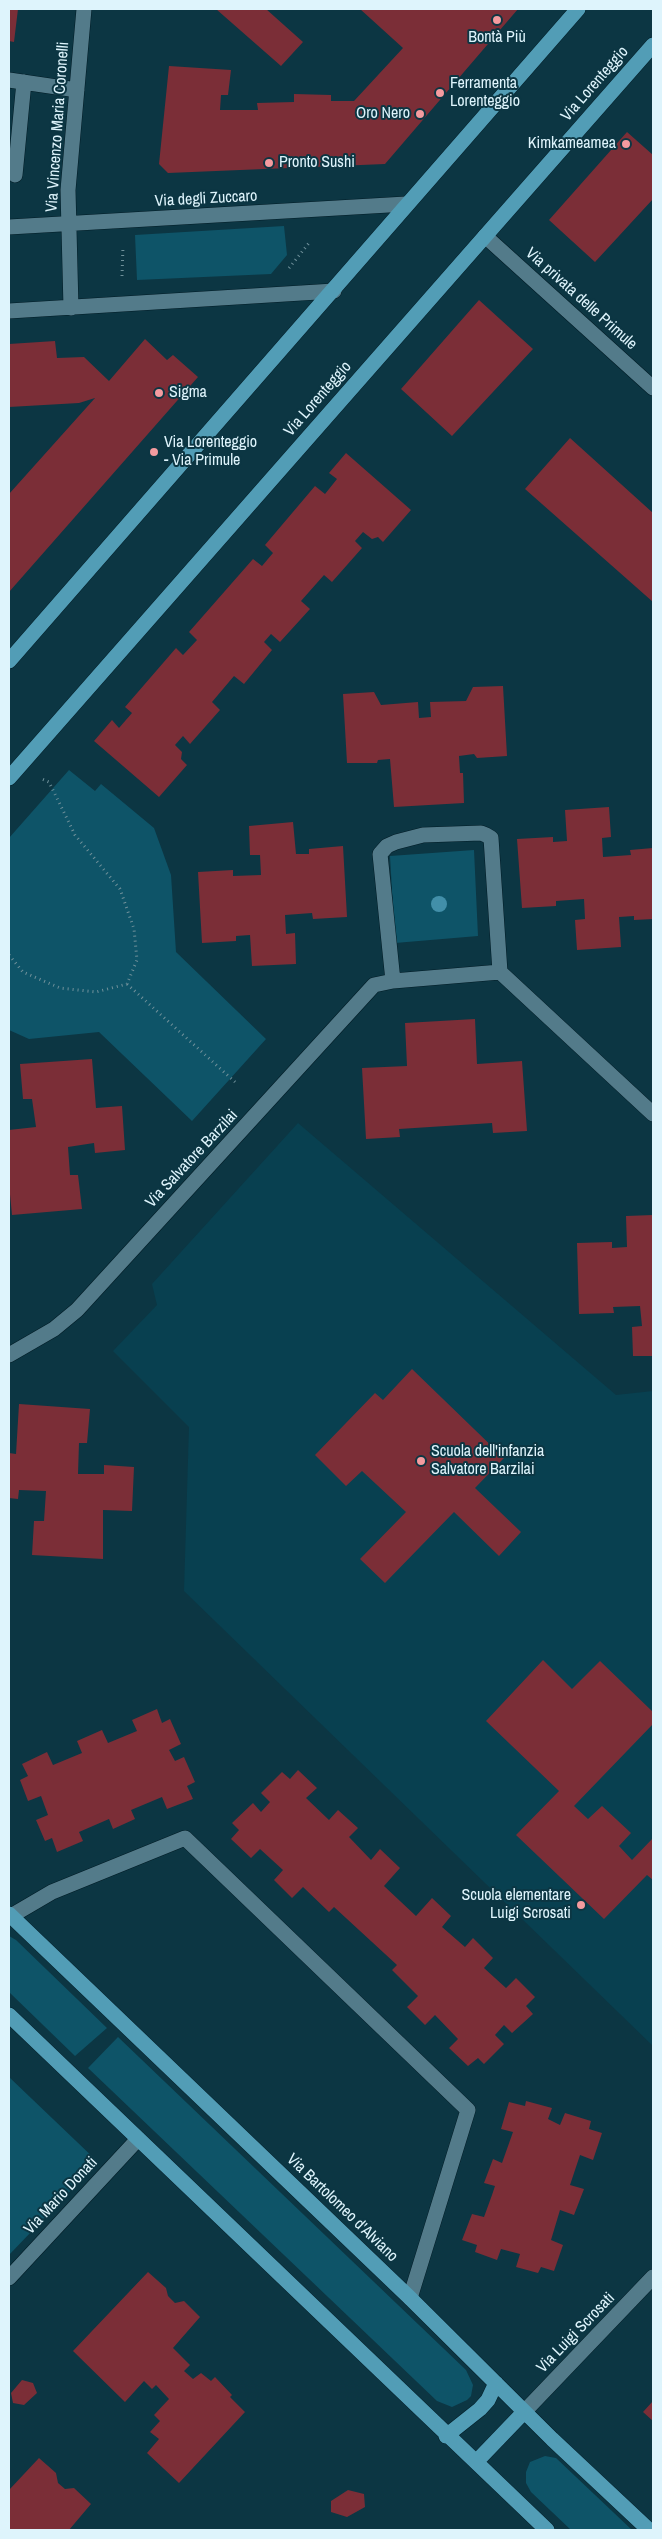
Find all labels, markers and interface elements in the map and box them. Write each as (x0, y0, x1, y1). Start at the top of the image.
marker: Bontà Più (491, 14, 503, 26)
place label: Bontà Più (468, 28, 526, 48)
street label: Via Vincenzo Maria Coronelli (42, 41, 74, 213)
street label: Via Lorenteggio (557, 43, 633, 125)
place label: Ferramenta Lorenteggio (450, 74, 520, 112)
marker: Ferramenta Lorenteggio (434, 87, 446, 99)
place label: Oro Nero (356, 104, 410, 124)
marker: Oro Nero (414, 108, 426, 120)
place label: Kimkameamea (528, 134, 616, 154)
marker: Kimkameamea (620, 138, 632, 150)
place label: Pronto Sushi (279, 153, 355, 173)
marker: Pronto Sushi (263, 157, 275, 169)
street label: Via degli Zuccaro (154, 187, 258, 211)
street label: Via privata delle Primule (521, 244, 641, 354)
street label: Via Lorenteggio (280, 358, 356, 440)
place label: Sigma (169, 383, 207, 403)
marker: Sigma (153, 387, 165, 399)
place label: Via Lorenteggio - Via Primule (164, 433, 257, 471)
marker: Via Lorenteggio - Via Primule (148, 446, 160, 458)
street label: Via Salvatore Barzilai (142, 1106, 242, 1212)
place label: Scuola dell'infanzia Salvatore Barzilai (431, 1442, 544, 1480)
marker: Scuola dell'infanzia Salvatore Barzilai (415, 1455, 427, 1467)
place label: Scuola elementare Luigi Scrosati (462, 1886, 571, 1924)
marker: Scuola elementare Luigi Scrosati (575, 1899, 587, 1911)
street label: Via Bartolomeo d'Alviano (282, 2150, 402, 2266)
street label: Via Mario Donati (20, 2153, 102, 2239)
street label: Via Luigi Scrosati (533, 2289, 619, 2377)

